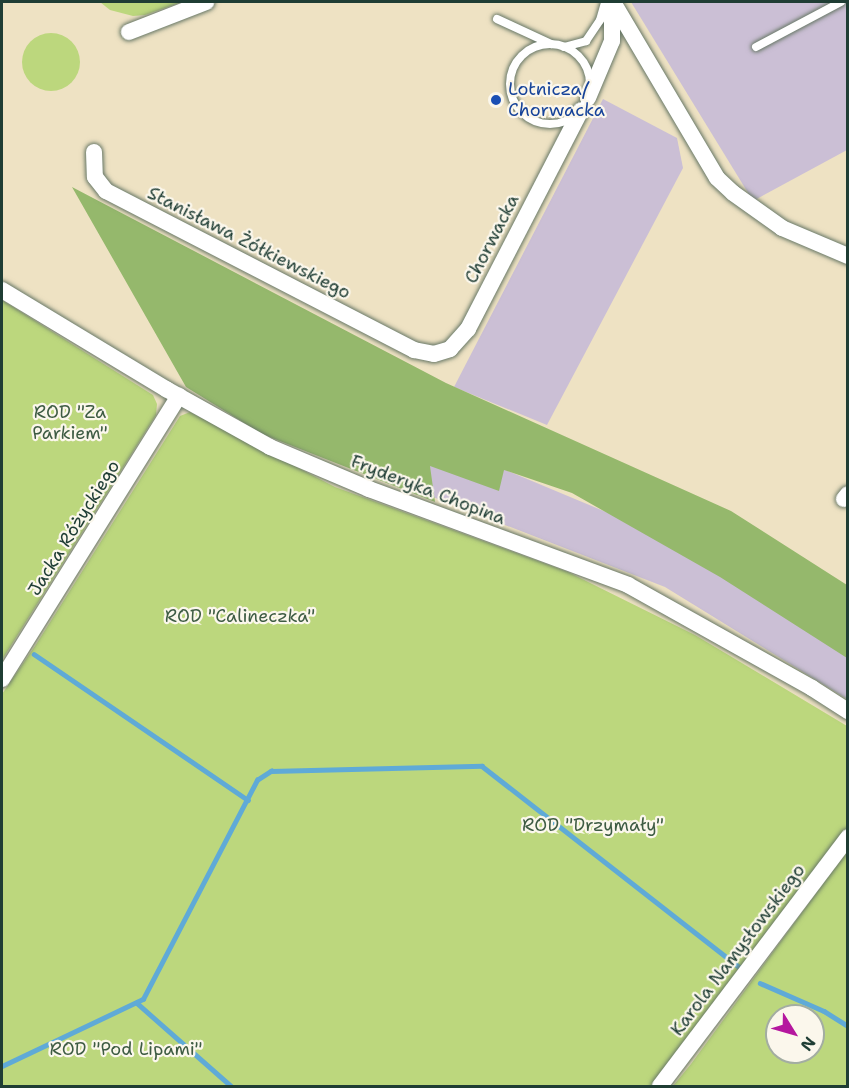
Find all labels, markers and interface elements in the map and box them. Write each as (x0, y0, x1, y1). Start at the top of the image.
place label: Lotnicza/ Chorwacka (508, 79, 605, 122)
marker: Lotnicza/ Chorwacka (489, 93, 503, 107)
street label: Stanisława Żółkiewskiego (144, 182, 354, 304)
street label: Chorwacka (460, 191, 524, 287)
park label: ROD "Za Parkiem" (32, 402, 108, 444)
street label: Fryderyka Chopina (348, 451, 508, 529)
street label: Jacka Różyckiego (24, 456, 124, 600)
park label: ROD "Calineczka" (165, 605, 315, 627)
park label: ROD "Drzymały" (522, 814, 664, 836)
street label: Karola Namysłowskiego (666, 860, 810, 1040)
north arrow (765, 1004, 825, 1064)
text: N (796, 1033, 820, 1055)
park label: ROD "Pod Lipami" (49, 1038, 203, 1060)

